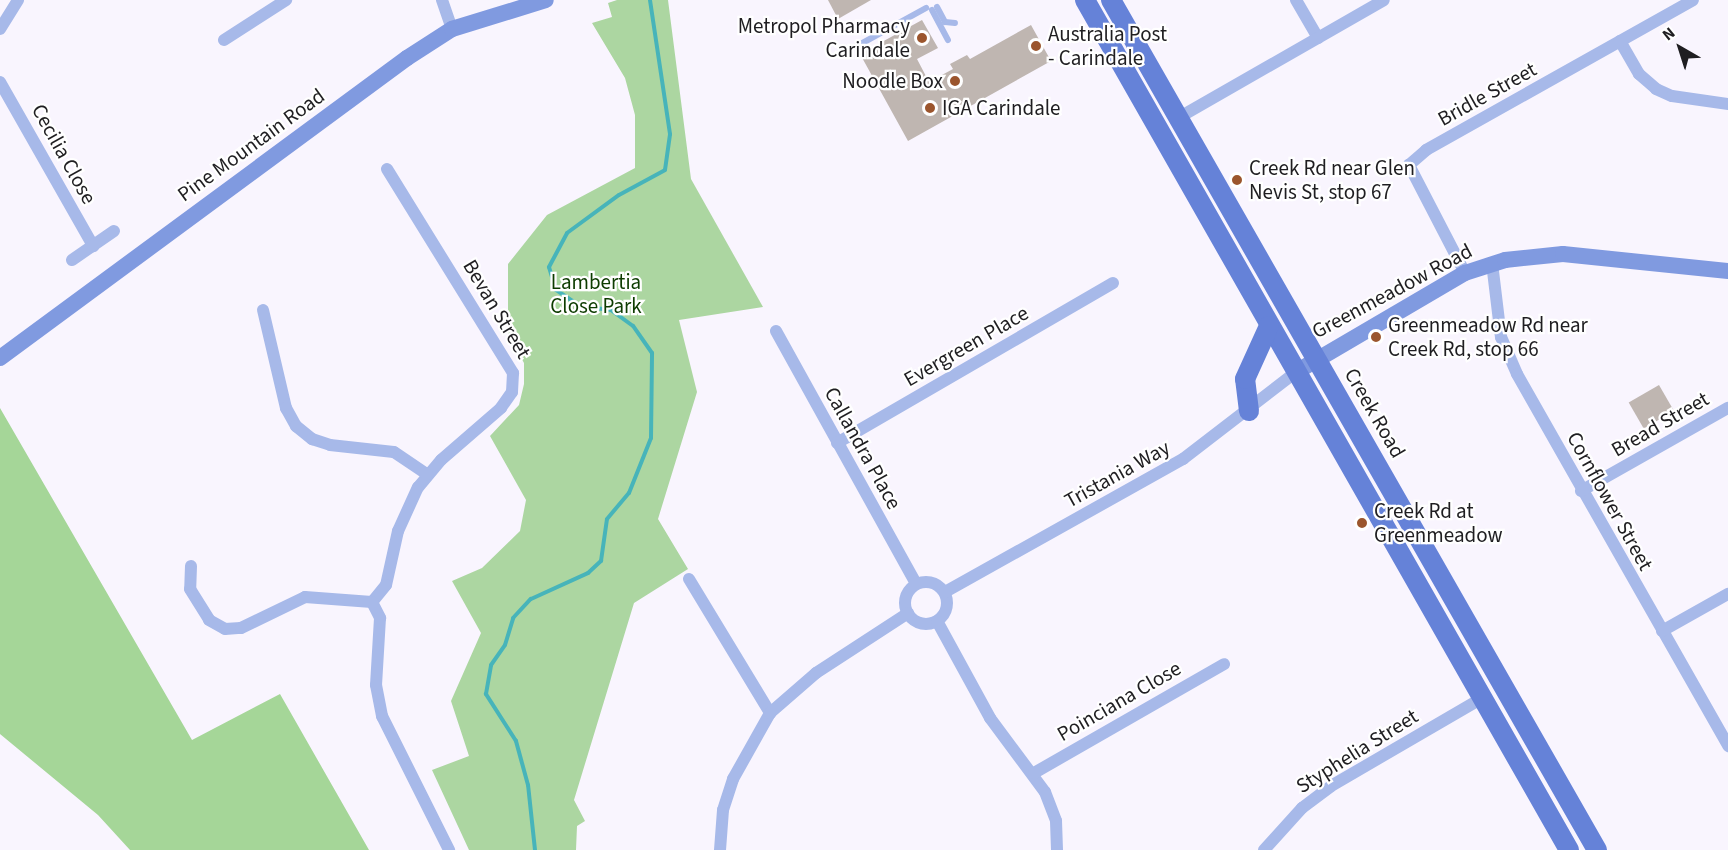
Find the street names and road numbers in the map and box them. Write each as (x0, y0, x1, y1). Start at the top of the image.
street label: Bridle Street (1433, 57, 1541, 131)
street label: Pine Mountain Road (172, 83, 330, 207)
street label: Cecilia Close (26, 100, 102, 208)
street label: Greenmeadow Road (1308, 238, 1476, 344)
street label: Bevan Street (458, 255, 536, 363)
street label: Evergreen Place (899, 300, 1033, 392)
street label: Creek Road (1339, 364, 1411, 462)
street label: Callandra Place (819, 382, 907, 514)
street label: Bread Street (1607, 386, 1713, 462)
street label: Cornflower Street (1562, 427, 1658, 575)
street label: Tristania Way (1060, 435, 1174, 513)
street label: Poinciana Close (1053, 655, 1185, 747)
street label: Styphelia Street (1291, 703, 1423, 799)

